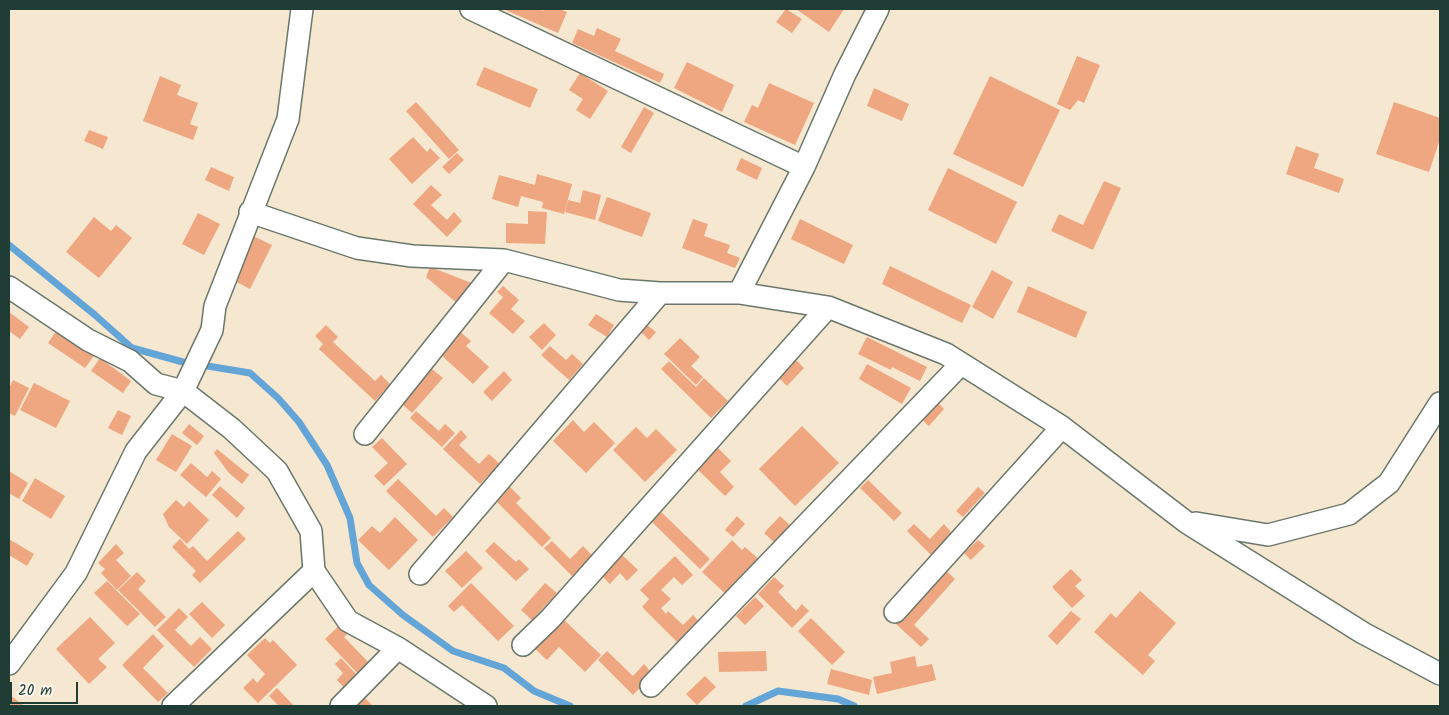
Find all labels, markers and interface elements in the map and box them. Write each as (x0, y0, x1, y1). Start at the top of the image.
scale bar (12, 672, 80, 704)
text: 20 m (18, 679, 52, 703)

